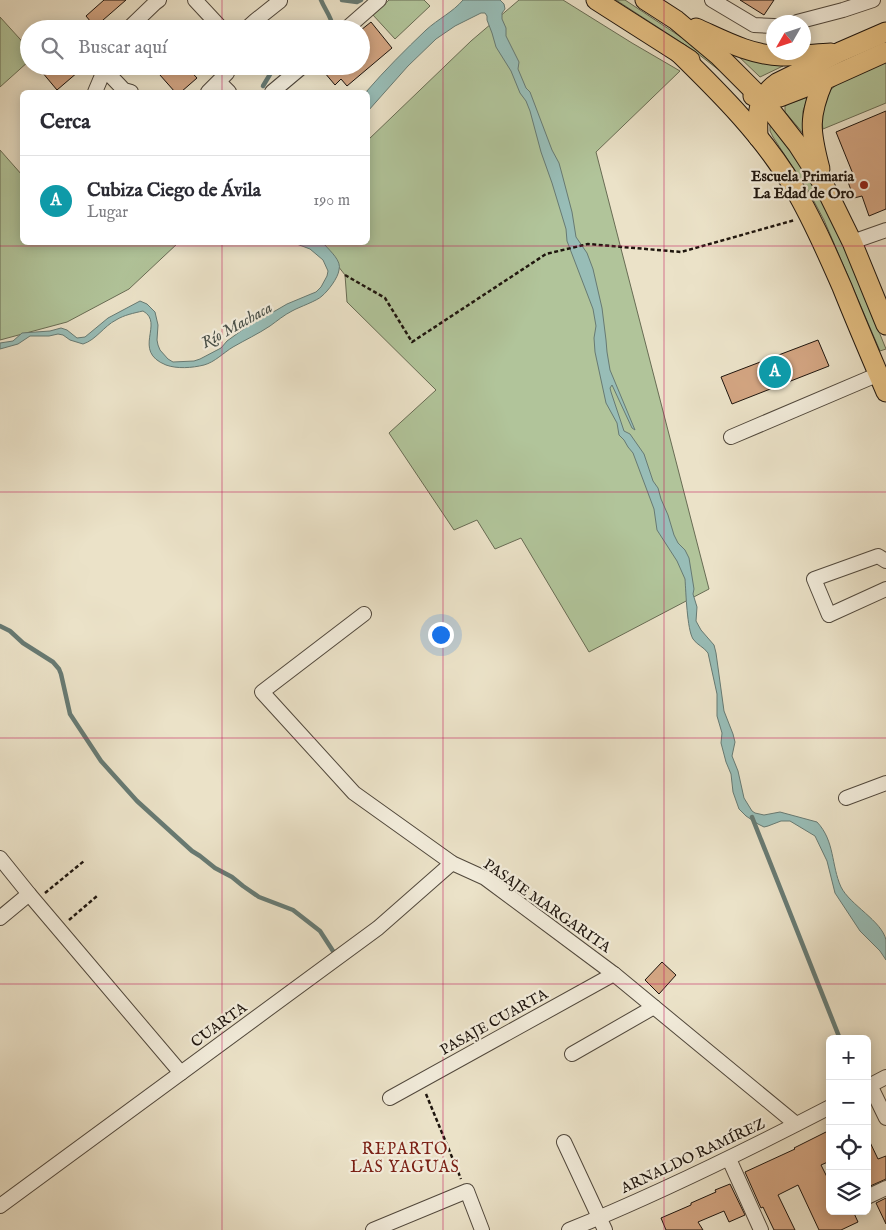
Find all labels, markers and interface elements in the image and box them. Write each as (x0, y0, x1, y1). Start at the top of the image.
north arrow (766, 15, 811, 60)
search box (20, 20, 370, 75)
icon: search (38, 34, 66, 62)
text: Buscar aquí (78, 36, 167, 60)
text: Cerca (40, 109, 90, 136)
place label: Escuela Primaria La Edad de Oro (751, 167, 855, 203)
text: Cubiza Ciego de Ávila (87, 179, 261, 203)
marker: Escuela Primaria La Edad de Oro (858, 179, 870, 191)
text: A (51, 191, 61, 211)
text: 190 m (313, 191, 350, 211)
text: Lugar (87, 203, 128, 223)
water label: Río Machaca (198, 298, 276, 354)
pin: A (759, 353, 791, 391)
your location (428, 622, 454, 648)
street label: PASAJE MARGARITA (480, 855, 615, 958)
street label: PASAJE CUARTA (437, 984, 552, 1060)
street label: CUARTA (187, 998, 251, 1052)
map controls (826, 1035, 871, 1215)
button: + (826, 1035, 871, 1080)
button: − (826, 1080, 871, 1125)
street label: ARNALDO RAMÍREZ (617, 1114, 769, 1198)
button: locate (826, 1125, 871, 1170)
district label: REPARTO LAS YAGUAS (350, 1140, 460, 1178)
button: layers (826, 1170, 871, 1215)

